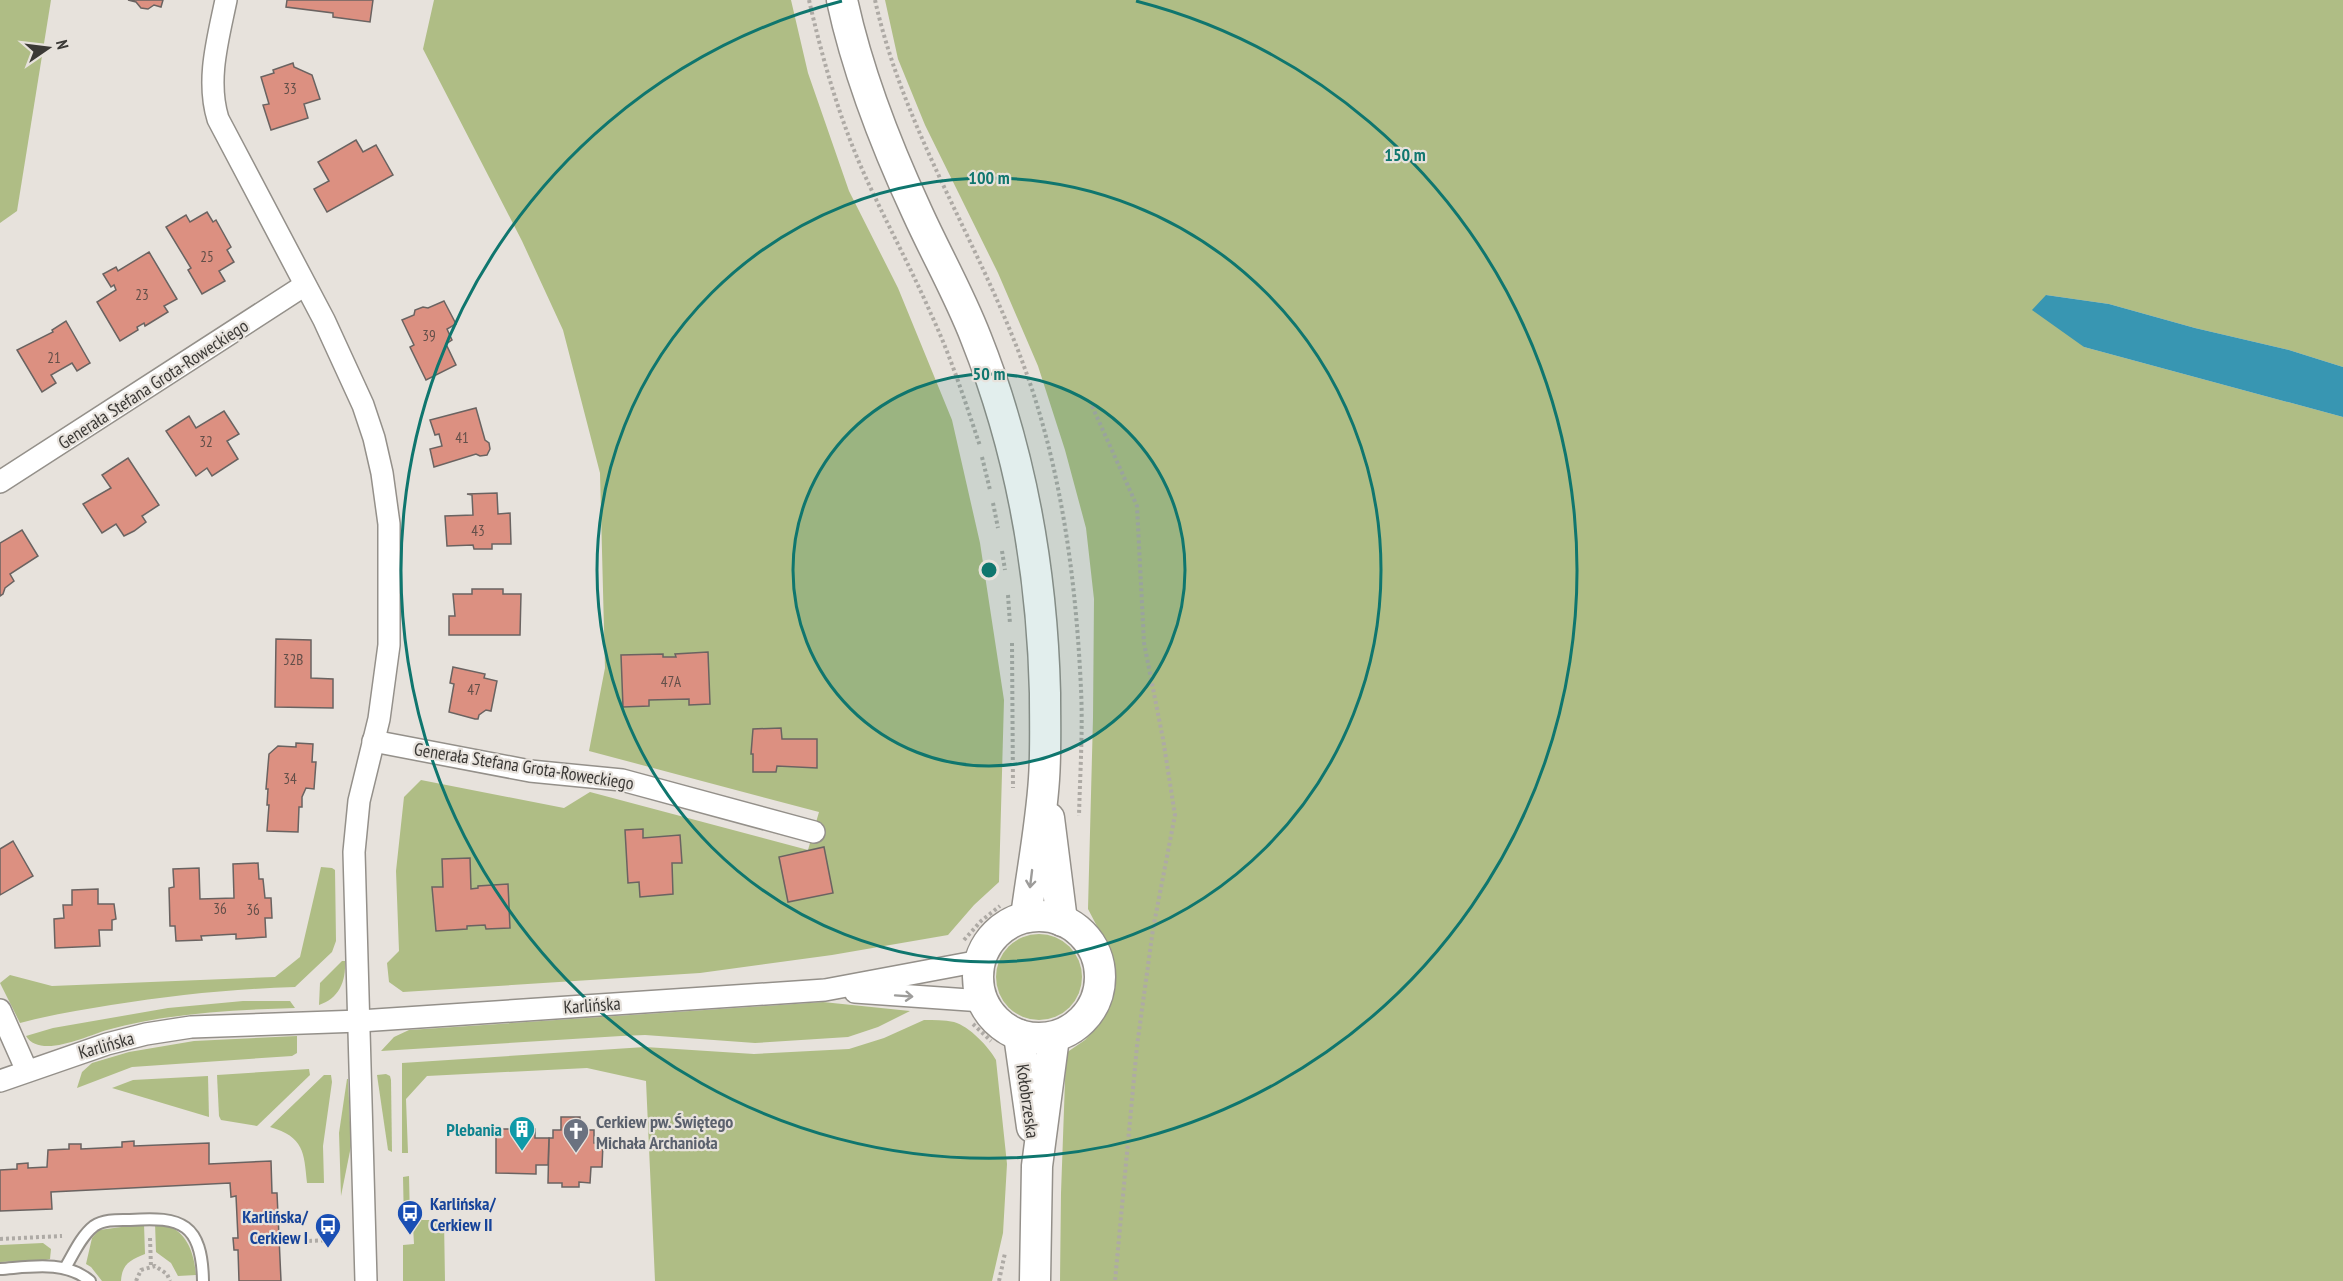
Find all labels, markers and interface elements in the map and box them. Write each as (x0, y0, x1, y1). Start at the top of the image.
north arrow (18, 18, 78, 78)
text: N (52, 38, 73, 51)
house number: 33 (283, 79, 297, 98)
text: 150 m (1384, 143, 1426, 166)
text: 100 m (968, 166, 1010, 189)
house number: 25 (200, 247, 214, 266)
house number: 23 (135, 285, 149, 304)
street label: Generała Stefana Grota-Roweckiego (54, 314, 253, 454)
house number: 39 (422, 326, 436, 345)
house number: 21 (47, 348, 61, 367)
text: 50 m (973, 362, 1005, 385)
house number: 41 (455, 428, 469, 447)
house number: 32 (199, 432, 213, 451)
house number: 43 (471, 521, 485, 540)
centre of rings (979, 560, 999, 580)
house number: 32B (283, 650, 303, 669)
house number: 47A (661, 672, 682, 691)
house number: 47 (467, 680, 481, 699)
street label: Generała Stefana Grota-Roweckiego (413, 737, 636, 795)
house number: 34 (283, 769, 297, 788)
one-way arrow (1025, 868, 1036, 888)
house number: 36 (213, 899, 227, 918)
house number: 36 (246, 900, 260, 919)
one-way arrow (894, 990, 914, 1001)
street label: Karlińska (563, 992, 621, 1018)
street label: Karlińska (75, 1026, 137, 1064)
street label: Kołobrzeska (1011, 1062, 1045, 1140)
place label: Cerkiew pw. Świętego Michała Archanioła (596, 1110, 733, 1154)
building icon: Plebania (507, 1114, 537, 1152)
church icon: Cerkiew pw. Świętego Michała Archanioła (561, 1116, 591, 1154)
place label: Plebania (446, 1118, 502, 1141)
place label: Karlińska/ Cerkiew II (430, 1192, 496, 1236)
bus stop icon: Karlińska/ Cerkiew II (395, 1198, 425, 1236)
place label: Karlińska/ Cerkiew I (242, 1205, 309, 1249)
bus stop icon: Karlińska/ Cerkiew I (313, 1211, 343, 1249)

